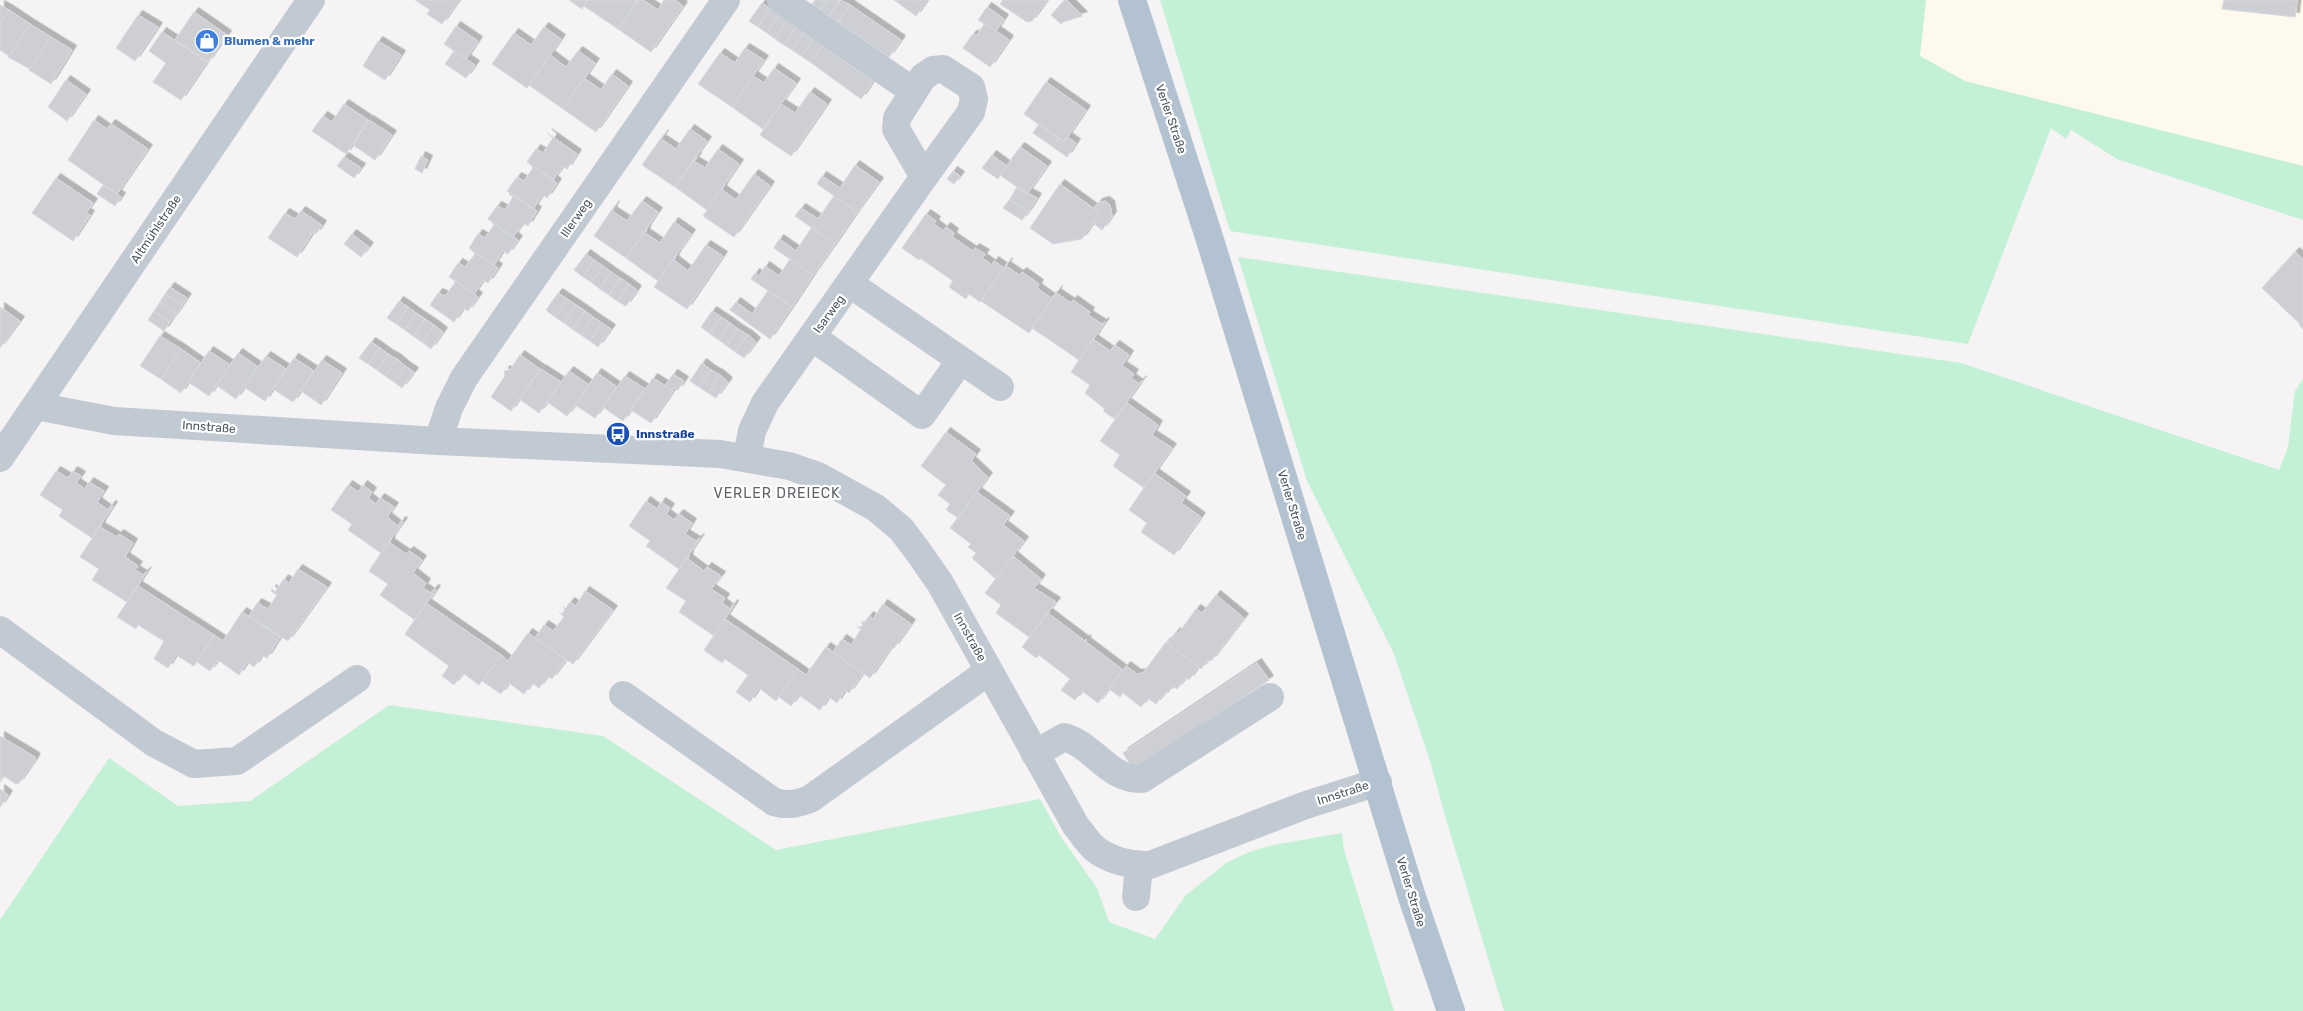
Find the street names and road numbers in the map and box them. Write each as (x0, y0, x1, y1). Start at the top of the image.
street label: Verler Straße (1153, 82, 1189, 156)
street label: Altmühlstraße (128, 192, 184, 266)
street label: Illerweg (558, 196, 594, 240)
street label: Isarweg (810, 292, 848, 336)
street label: Innstraße (182, 418, 236, 436)
street label: Verler Straße (1275, 468, 1309, 542)
street label: Innstraße (951, 610, 989, 664)
street label: Innstraße (1315, 778, 1371, 808)
street label: Verler Straße (1394, 855, 1428, 929)

